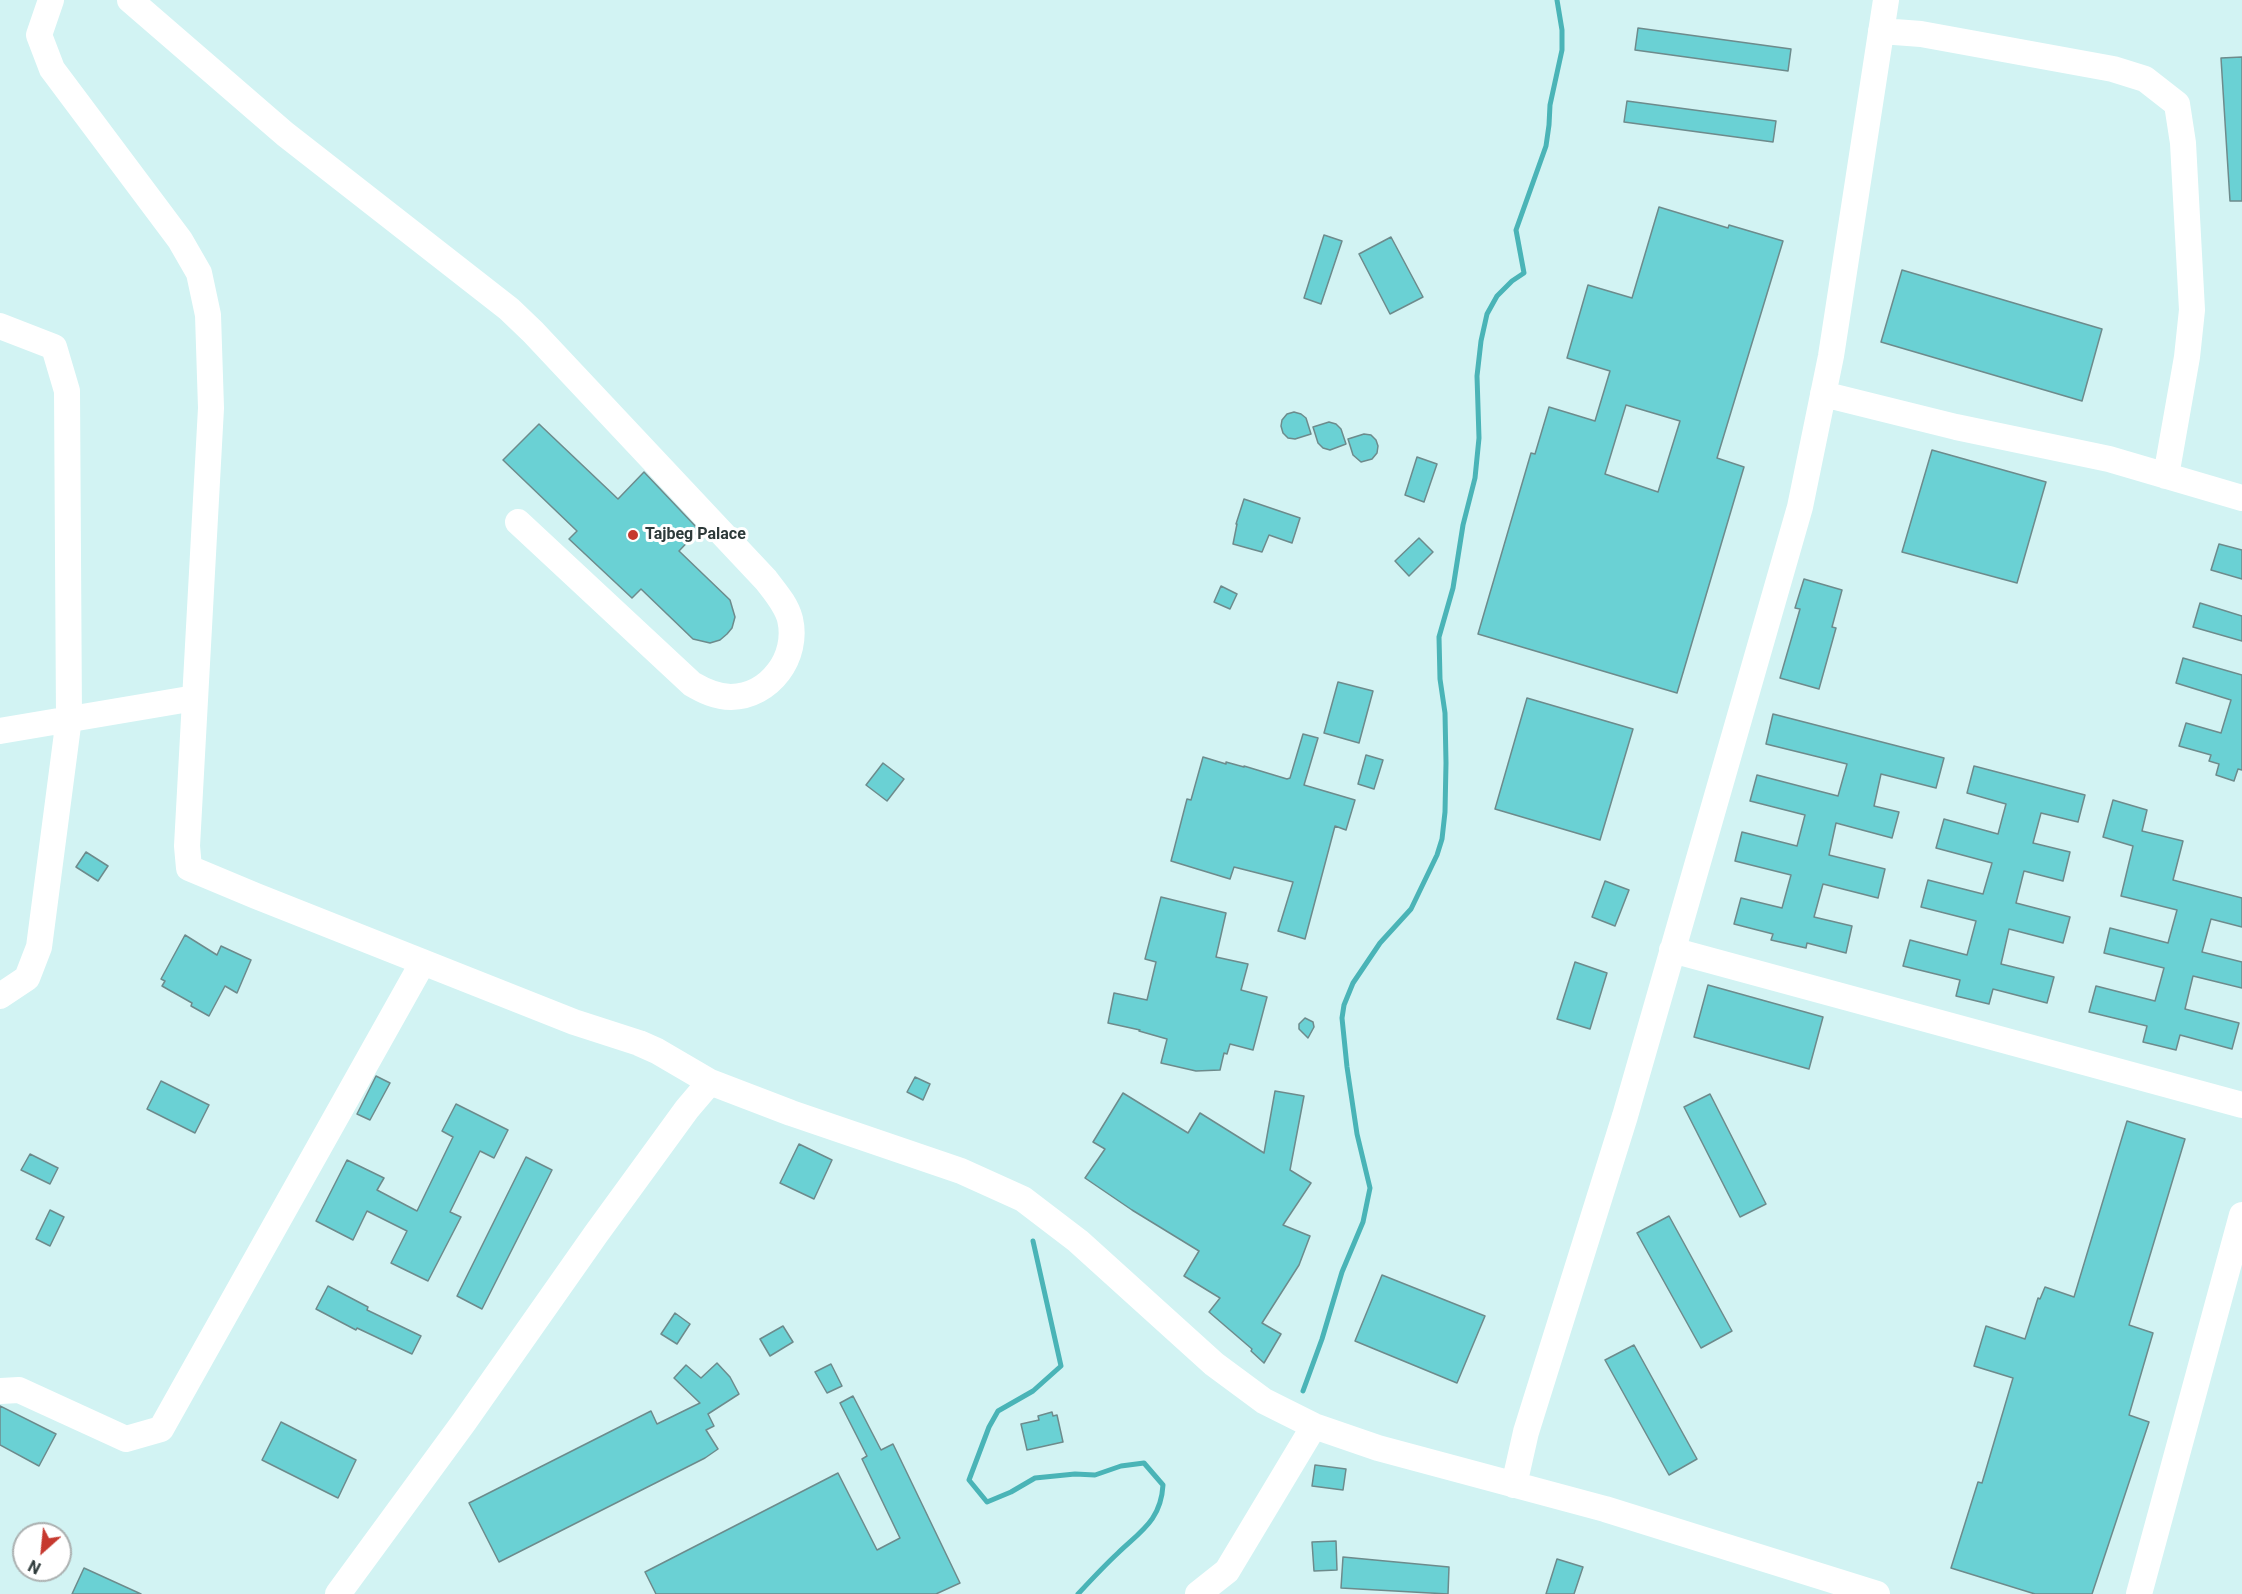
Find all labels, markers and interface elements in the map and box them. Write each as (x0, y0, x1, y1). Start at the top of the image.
place label: Tajbeg Palace (645, 525, 746, 545)
marker: Tajbeg Palace (626, 528, 640, 542)
north arrow (12, 1522, 72, 1582)
text: N (25, 1556, 44, 1578)

